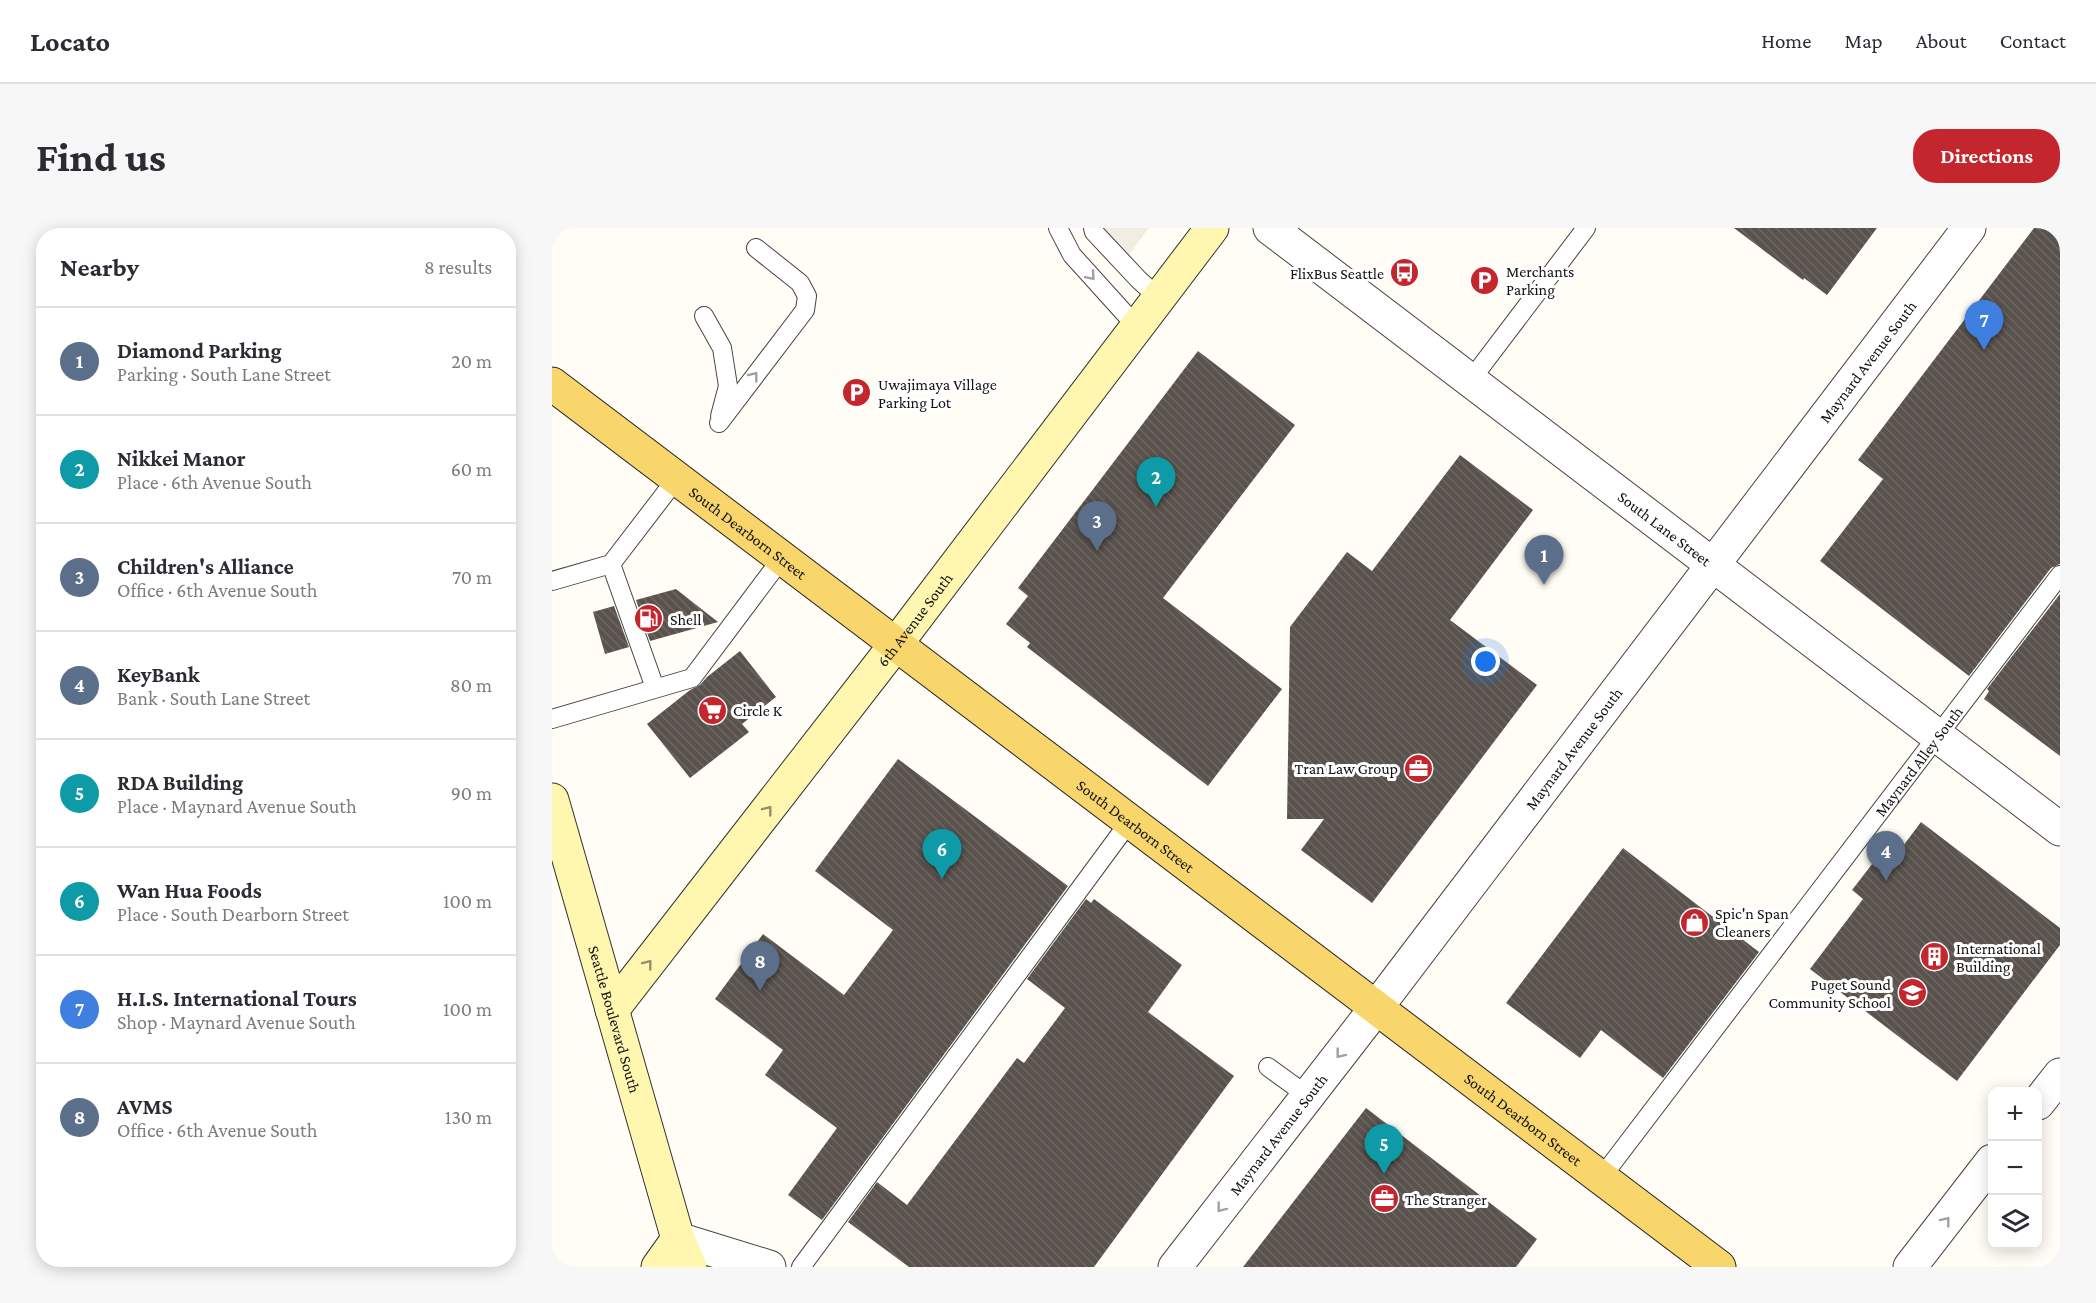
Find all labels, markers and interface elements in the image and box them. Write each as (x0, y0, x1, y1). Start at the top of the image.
text: Locato (30, 26, 110, 57)
text: Home (1761, 29, 1811, 53)
text: Map (1844, 29, 1883, 53)
text: About (1916, 29, 1967, 53)
text: Contact (2000, 29, 2066, 53)
button: Directions (1913, 129, 2060, 183)
text: Find us (36, 133, 166, 180)
text: Nearby (60, 253, 139, 282)
text: 8 results (424, 256, 492, 278)
bus stop icon: FlixBus Seattle (1389, 257, 1421, 289)
place label: Merchants Parking (1506, 263, 1574, 299)
parking icon: Merchants Parking (1469, 264, 1501, 296)
place label: FlixBus Seattle (1290, 265, 1384, 282)
one-way arrow (1084, 269, 1095, 280)
street label: Maynard Avenue South (1816, 297, 1920, 426)
pin: 7 (1964, 300, 2004, 350)
text: Diamond Parking (117, 338, 282, 363)
text: 1 (76, 350, 83, 372)
text: 20 m (451, 350, 492, 372)
text: Parking · South Lane Street (117, 363, 331, 385)
one-way arrow (747, 372, 758, 383)
place label: Uwajimaya Village Parking Lot (878, 376, 997, 412)
parking icon: Uwajimaya Village Parking Lot (841, 377, 873, 409)
text: Nikkei Manor (117, 446, 246, 471)
text: 2 (74, 458, 85, 480)
text: 60 m (451, 458, 492, 480)
pin: 2 (1136, 458, 1176, 507)
text: Place · 6th Avenue South (117, 471, 312, 493)
street label: South Dearborn Street (686, 483, 811, 583)
street label: South Lane Street (1615, 488, 1715, 569)
pin: 3 (1078, 502, 1116, 551)
pin: 1 (1524, 536, 1564, 585)
text: Children's Alliance (117, 554, 294, 579)
text: 3 (75, 566, 84, 588)
text: 70 m (452, 566, 492, 588)
street label: 6th Avenue South (874, 569, 956, 670)
text: Office · 6th Avenue South (117, 579, 317, 601)
fuel station icon: Shell (633, 603, 665, 635)
place label: Shell (670, 611, 702, 628)
your location (1471, 647, 1500, 676)
text: KeyBank (117, 662, 200, 687)
text: 4 (74, 674, 85, 696)
text: 80 m (450, 674, 492, 696)
street label: Maynard Avenue South (1522, 684, 1625, 813)
text: Bank · South Lane Street (117, 687, 310, 709)
supermarket icon: Circle K (696, 694, 728, 726)
place label: Circle K (733, 702, 783, 719)
street label: Maynard Alley South (1871, 702, 1966, 819)
office icon: Tran Law Group (1403, 752, 1435, 784)
place label: Tran Law Group (1295, 760, 1398, 778)
text: RDA Building (117, 770, 243, 795)
street label: South Dearborn Street (1074, 776, 1198, 876)
text: 5 (75, 782, 84, 804)
text: 90 m (451, 782, 492, 804)
text: Place · Maynard Avenue South (117, 795, 357, 817)
one-way arrow (760, 806, 771, 817)
pin: 6 (922, 830, 962, 879)
pin: 4 (1866, 832, 1906, 881)
text: Wan Hua Foods (117, 878, 262, 903)
text: 6 (74, 890, 85, 912)
text: 100 m (443, 890, 492, 912)
text: Place · South Dearborn Street (117, 903, 349, 925)
place label: Spic'n Span Cleaners (1715, 905, 1789, 940)
shop icon: Spic'n Span Cleaners (1678, 906, 1710, 938)
place label: International Building (1956, 940, 2041, 976)
building icon: International Building (1919, 941, 1951, 973)
pin: 8 (740, 942, 780, 991)
street label: Seattle Boulevard South (586, 944, 644, 1095)
one-way arrow (641, 960, 652, 971)
place label: Puget Sound Community School (1768, 976, 1892, 1012)
school or university icon: Puget Sound Community School (1896, 977, 1928, 1009)
text: H.I.S. International Tours (117, 986, 357, 1011)
text: 7 (75, 998, 84, 1020)
text: 100 m (443, 998, 492, 1020)
text: Shop · Maynard Avenue South (117, 1011, 356, 1033)
one-way arrow (1337, 1047, 1348, 1058)
street label: South Dearborn Street (1461, 1069, 1586, 1169)
street label: Maynard Avenue South (1226, 1070, 1331, 1198)
map controls (1988, 1087, 2042, 1249)
button: + (1988, 1087, 2042, 1141)
text: AVMS (117, 1094, 173, 1119)
text: 8 (74, 1106, 85, 1128)
text: 130 m (445, 1106, 492, 1128)
text: Office · 6th Avenue South (117, 1119, 317, 1141)
pin: 5 (1364, 1124, 1404, 1174)
button: − (1988, 1141, 2042, 1195)
office icon: The Stranger (1368, 1183, 1400, 1215)
place label: The Stranger (1405, 1191, 1487, 1209)
button: layers (1988, 1195, 2042, 1249)
one-way arrow (1217, 1201, 1228, 1212)
one-way arrow (1938, 1217, 1949, 1228)

